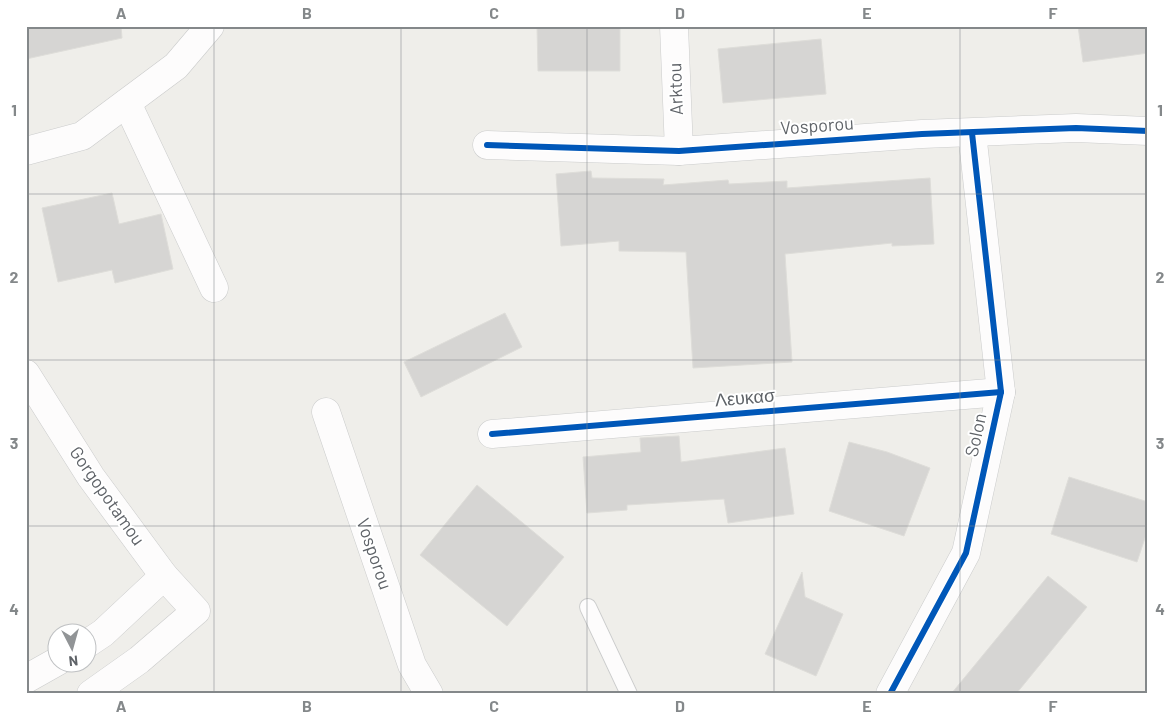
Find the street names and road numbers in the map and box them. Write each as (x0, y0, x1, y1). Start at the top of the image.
street label: Arktou (663, 63, 687, 116)
street label: Vosporou (779, 111, 854, 139)
street label: Λευκασ (714, 383, 776, 411)
street label: Solon (960, 411, 990, 459)
street label: Gorgopotamou (66, 442, 150, 549)
street label: Vosporou (353, 515, 397, 592)

